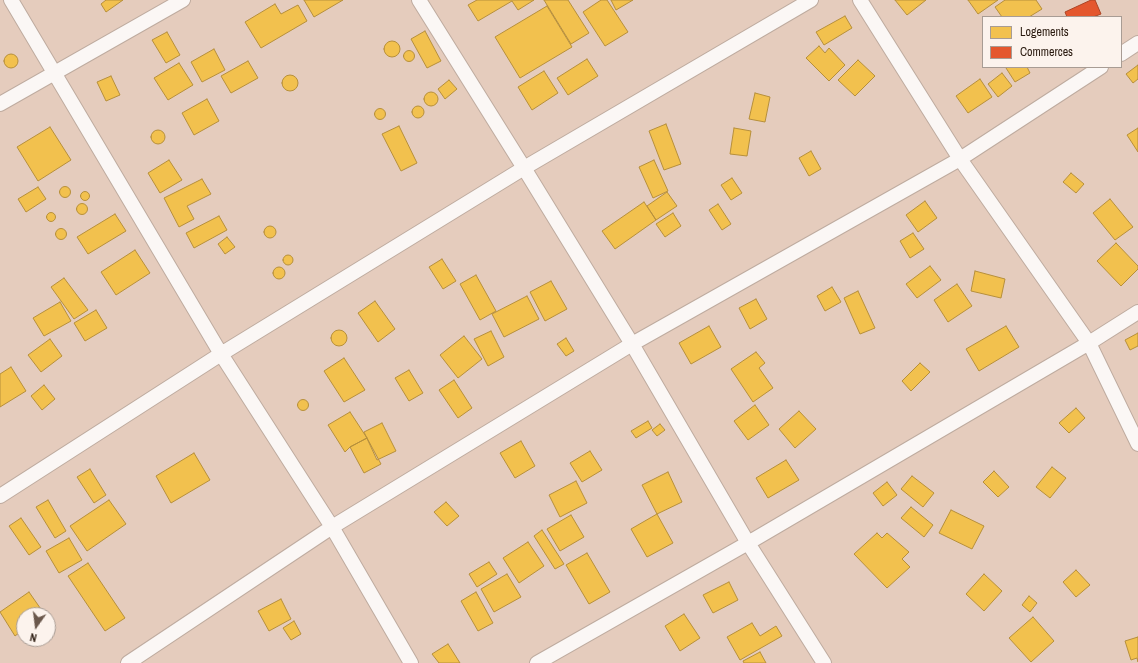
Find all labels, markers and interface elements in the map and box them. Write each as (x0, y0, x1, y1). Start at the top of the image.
legend (982, 16, 1122, 68)
text: Logements (1020, 24, 1069, 40)
text: Commerces (1020, 44, 1073, 60)
north arrow (16, 607, 56, 647)
text: N (28, 630, 38, 645)

